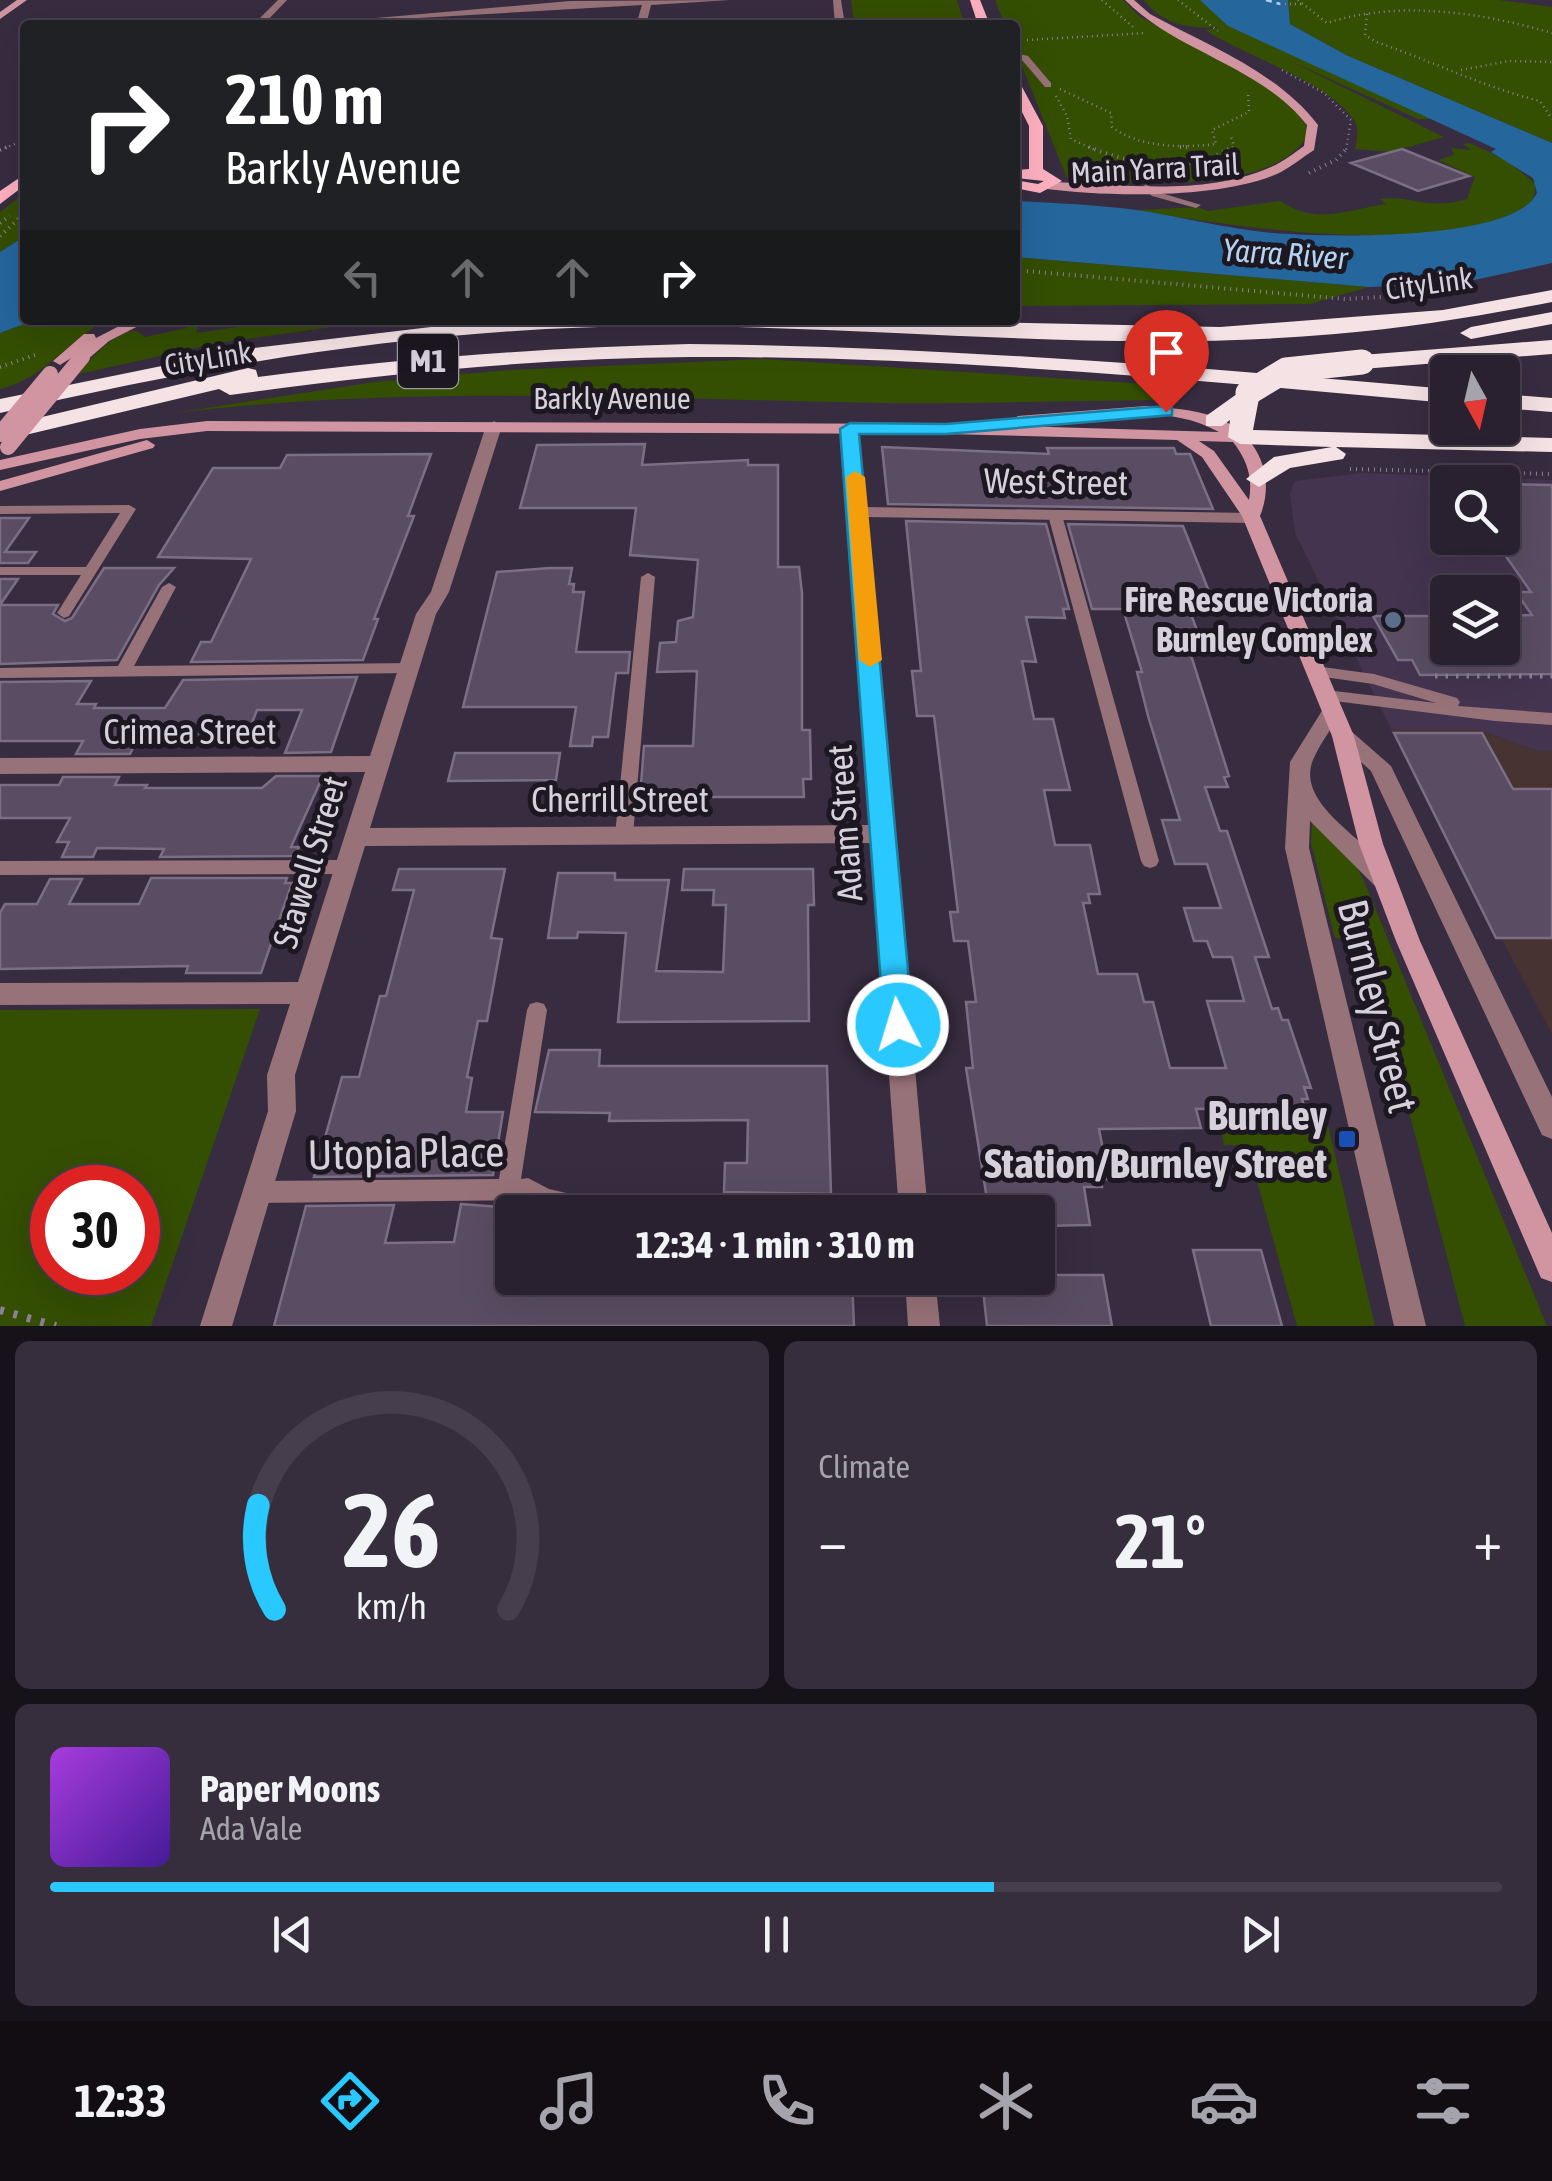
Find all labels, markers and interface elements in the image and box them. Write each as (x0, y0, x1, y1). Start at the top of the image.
text: 210 m (225, 59, 384, 139)
icon: right (60, 60, 190, 190)
text: Barkly Avenue (225, 142, 461, 194)
street label: Main Yarra Trail (1070, 147, 1240, 189)
water label: Yarra River (1222, 231, 1350, 276)
icon: left (335, 250, 390, 305)
icon: ahead (440, 250, 495, 305)
icon: ahead (545, 250, 600, 305)
icon: right (650, 250, 705, 305)
street label: CityLink (1383, 260, 1475, 306)
pin (1124, 310, 1209, 413)
icon: arrive (1139, 325, 1194, 380)
street label: CityLink (162, 334, 254, 382)
road number: M1 (398, 334, 458, 388)
north arrow (1430, 355, 1520, 445)
map controls (1430, 355, 1520, 665)
street label: Barkly Avenue (533, 381, 691, 415)
street label: West Street (984, 460, 1128, 502)
button: search (1430, 465, 1520, 555)
button: layers (1430, 575, 1520, 665)
place label: Fire Rescue Victoria Burnley Complex (1125, 579, 1373, 659)
marker: Fire Rescue Victoria Burnley Complex (1382, 609, 1404, 631)
street label: Crimea Street (103, 711, 277, 751)
street label: Adam Street (819, 743, 869, 903)
street label: Stawell Street (264, 771, 354, 952)
street label: Cherrill Street (531, 779, 709, 819)
street label: Burnley Street (1328, 895, 1428, 1117)
position arrow (846, 973, 950, 1077)
place label: Burnley Station/Burnley Street (984, 1091, 1328, 1187)
street label: Utopia Place (307, 1127, 505, 1179)
marker: Burnley Station/Burnley Street (1336, 1128, 1358, 1150)
speed limit sign: 30 (30, 1165, 160, 1295)
text: 12:34 · 1 min · 310 m (635, 1223, 915, 1266)
text: Climate (819, 1448, 910, 1485)
text: 26 (343, 1470, 441, 1589)
text: 21° (1115, 1498, 1206, 1584)
text: − (819, 1509, 847, 1572)
text: + (1473, 1509, 1502, 1572)
text: km/h (356, 1586, 427, 1627)
text: Paper Moons (200, 1767, 380, 1810)
text: Ada Vale (200, 1810, 302, 1847)
icon: previous (265, 1907, 320, 1962)
icon: pause (749, 1907, 804, 1962)
icon: next (1233, 1907, 1288, 1962)
icon: directions (315, 2066, 385, 2136)
icon: music (534, 2066, 604, 2136)
icon: phone (752, 2066, 822, 2136)
icon: climate (971, 2066, 1041, 2136)
icon: car (1189, 2066, 1259, 2136)
icon: filters (1408, 2066, 1478, 2136)
text: 12:33 (74, 2075, 167, 2127)

